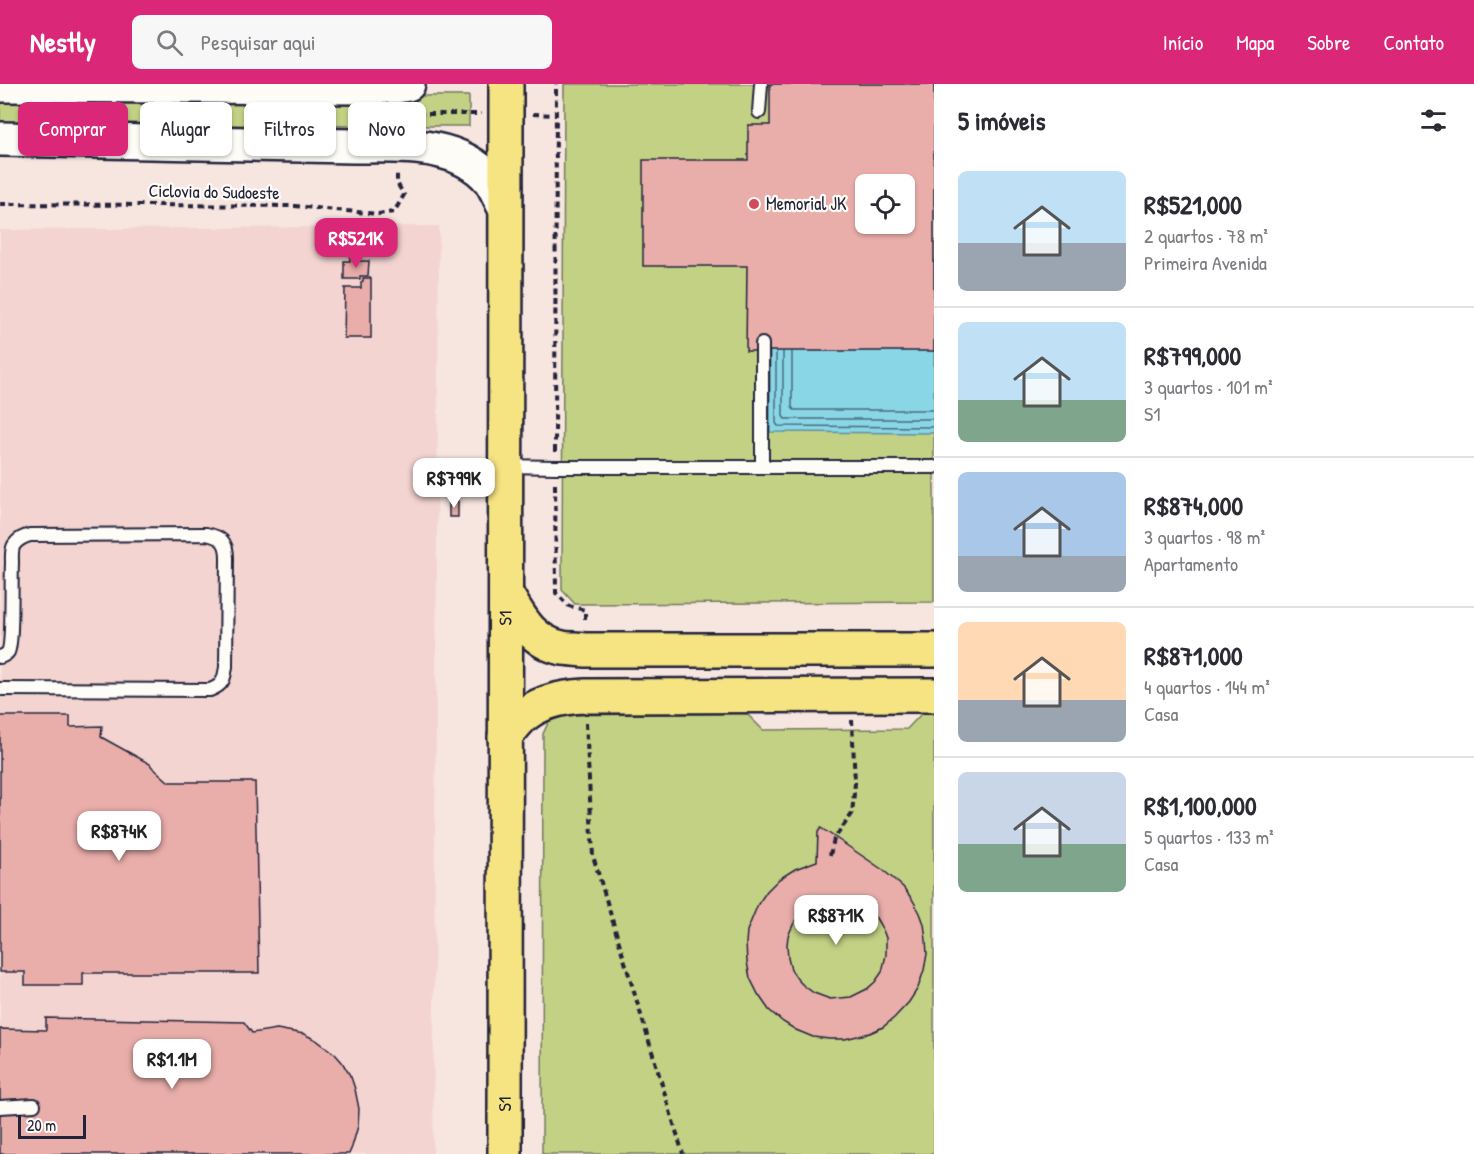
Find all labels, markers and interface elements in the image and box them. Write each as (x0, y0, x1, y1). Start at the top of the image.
search box (132, 15, 552, 69)
text: Nestly (30, 23, 96, 61)
icon: search (153, 26, 186, 59)
text: Pesquisar aqui (201, 27, 316, 57)
text: Início (1163, 28, 1203, 57)
text: Mapa (1236, 28, 1274, 57)
text: Sobre (1307, 28, 1350, 57)
text: Contato (1383, 28, 1444, 57)
chip: Comprar (18, 102, 128, 156)
chip: Alugar (140, 102, 232, 156)
chip: Filtros (244, 102, 336, 156)
chip: Novo (348, 102, 426, 156)
text: 5 imóveis (958, 103, 1046, 138)
icon: filters (1417, 104, 1450, 137)
map controls (855, 174, 915, 234)
button: locate (855, 174, 915, 234)
street label: Ciclovia do Sudoeste (148, 178, 280, 205)
text: R$521,000 (1144, 187, 1242, 222)
place label: Memorial JK (766, 191, 847, 216)
icon: home (1006, 195, 1078, 267)
marker: Memorial JK (747, 197, 761, 211)
pin: R$521K (307, 218, 405, 269)
text: 2 quartos · 78 m² (1144, 222, 1268, 249)
text: R$521K (329, 224, 383, 251)
text: Primeira Avenida (1144, 249, 1267, 276)
text: R$799,000 (1144, 338, 1241, 373)
icon: home (1006, 346, 1078, 418)
text: 3 quartos · 101 m² (1144, 373, 1272, 400)
text: S1 (1144, 400, 1160, 427)
pin: R$799K (405, 458, 503, 509)
text: R$799K (427, 464, 481, 491)
text: R$874,000 (1144, 488, 1243, 523)
icon: home (1006, 496, 1078, 568)
text: 3 quartos · 98 m² (1144, 523, 1265, 550)
text: Apartamento (1144, 550, 1238, 577)
street label: S1 (492, 611, 518, 625)
text: R$871,000 (1144, 638, 1243, 673)
icon: home (1006, 646, 1078, 718)
text: 4 quartos · 144 m² (1144, 673, 1270, 700)
text: Casa (1144, 700, 1178, 727)
text: R$1,100,000 (1144, 788, 1257, 823)
icon: home (1006, 796, 1078, 868)
pin: R$874K (70, 811, 168, 862)
text: R$874K (91, 817, 147, 844)
text: 5 quartos · 133 m² (1144, 823, 1274, 850)
text: Casa (1144, 850, 1178, 877)
pin: R$871K (787, 895, 885, 946)
text: R$871K (808, 901, 864, 928)
pin: R$1.1M (123, 1039, 221, 1090)
text: R$1.1M (147, 1045, 197, 1072)
street label: S1 (492, 1097, 517, 1111)
scale bar (18, 1112, 86, 1140)
text: 20 m (27, 1114, 56, 1136)

